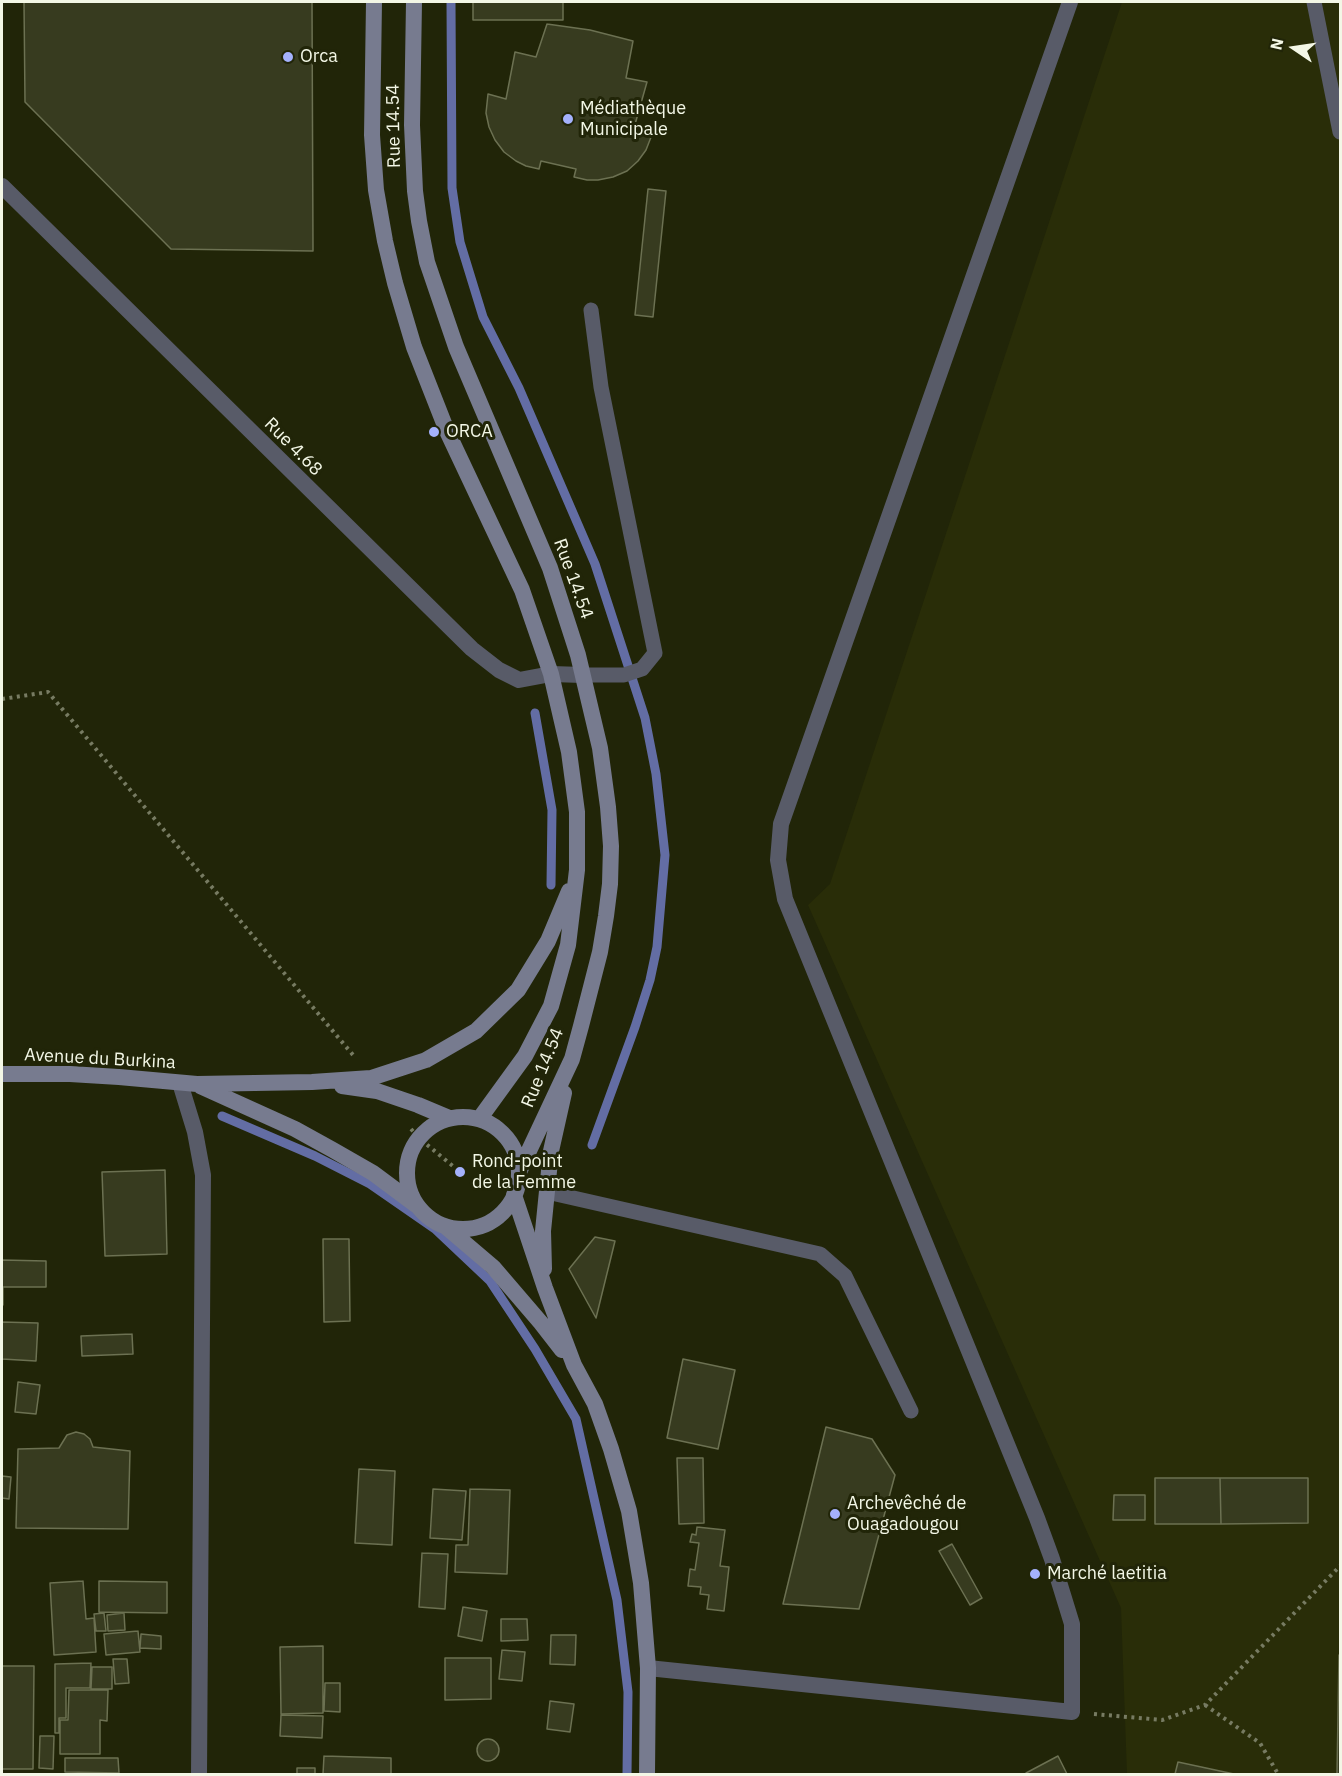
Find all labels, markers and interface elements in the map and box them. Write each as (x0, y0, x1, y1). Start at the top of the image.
north arrow (1264, 18, 1324, 78)
text: N (1265, 36, 1288, 52)
place label: Orca (300, 46, 338, 68)
marker: Orca (281, 50, 295, 64)
street label: Rue 14.54 (382, 84, 406, 168)
place label: Médiathèque Municipale (580, 98, 686, 140)
marker: Médiathèque Municipale (561, 112, 575, 126)
street label: Rue 4.68 (259, 413, 327, 481)
place label: ORCA (446, 421, 493, 443)
marker: ORCA (427, 425, 441, 439)
street label: Rue 14.54 (548, 536, 598, 622)
street label: Rue 14.54 (517, 1025, 569, 1111)
street label: Avenue du Burkina (24, 1044, 176, 1074)
place label: Rond-point de la Femme (472, 1151, 576, 1194)
marker: Rond-point de la Femme (453, 1165, 467, 1179)
place label: Archevêché de Ouagadougou (847, 1493, 966, 1536)
marker: Archevêché de Ouagadougou (828, 1507, 842, 1521)
place label: Marché laetitia (1047, 1563, 1167, 1585)
marker: Marché laetitia (1028, 1567, 1042, 1581)

